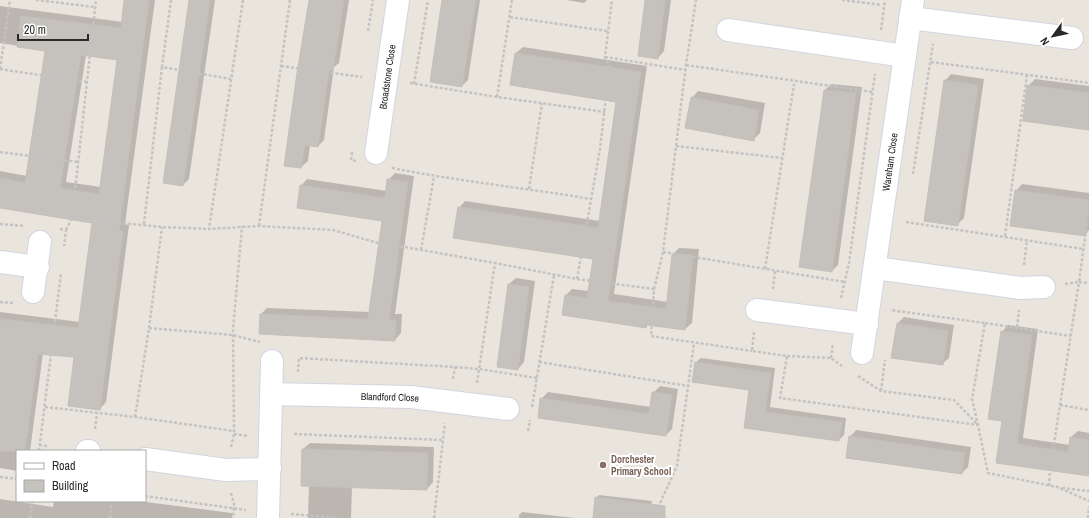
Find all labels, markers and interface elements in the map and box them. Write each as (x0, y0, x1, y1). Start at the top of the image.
scale bar (18, 16, 88, 42)
north arrow (1033, 16, 1073, 56)
text: 20 m (24, 22, 46, 38)
text: N (1037, 35, 1052, 48)
street label: Broadstone Close (376, 43, 398, 110)
street label: Wareham Close (879, 132, 900, 192)
street label: Blandford Close (361, 389, 420, 405)
legend (16, 450, 146, 502)
place label: Dorchester Primary School (611, 453, 671, 478)
text: Road (52, 458, 76, 474)
marker: Dorchester Primary School (598, 460, 608, 470)
text: Building (52, 478, 89, 494)

